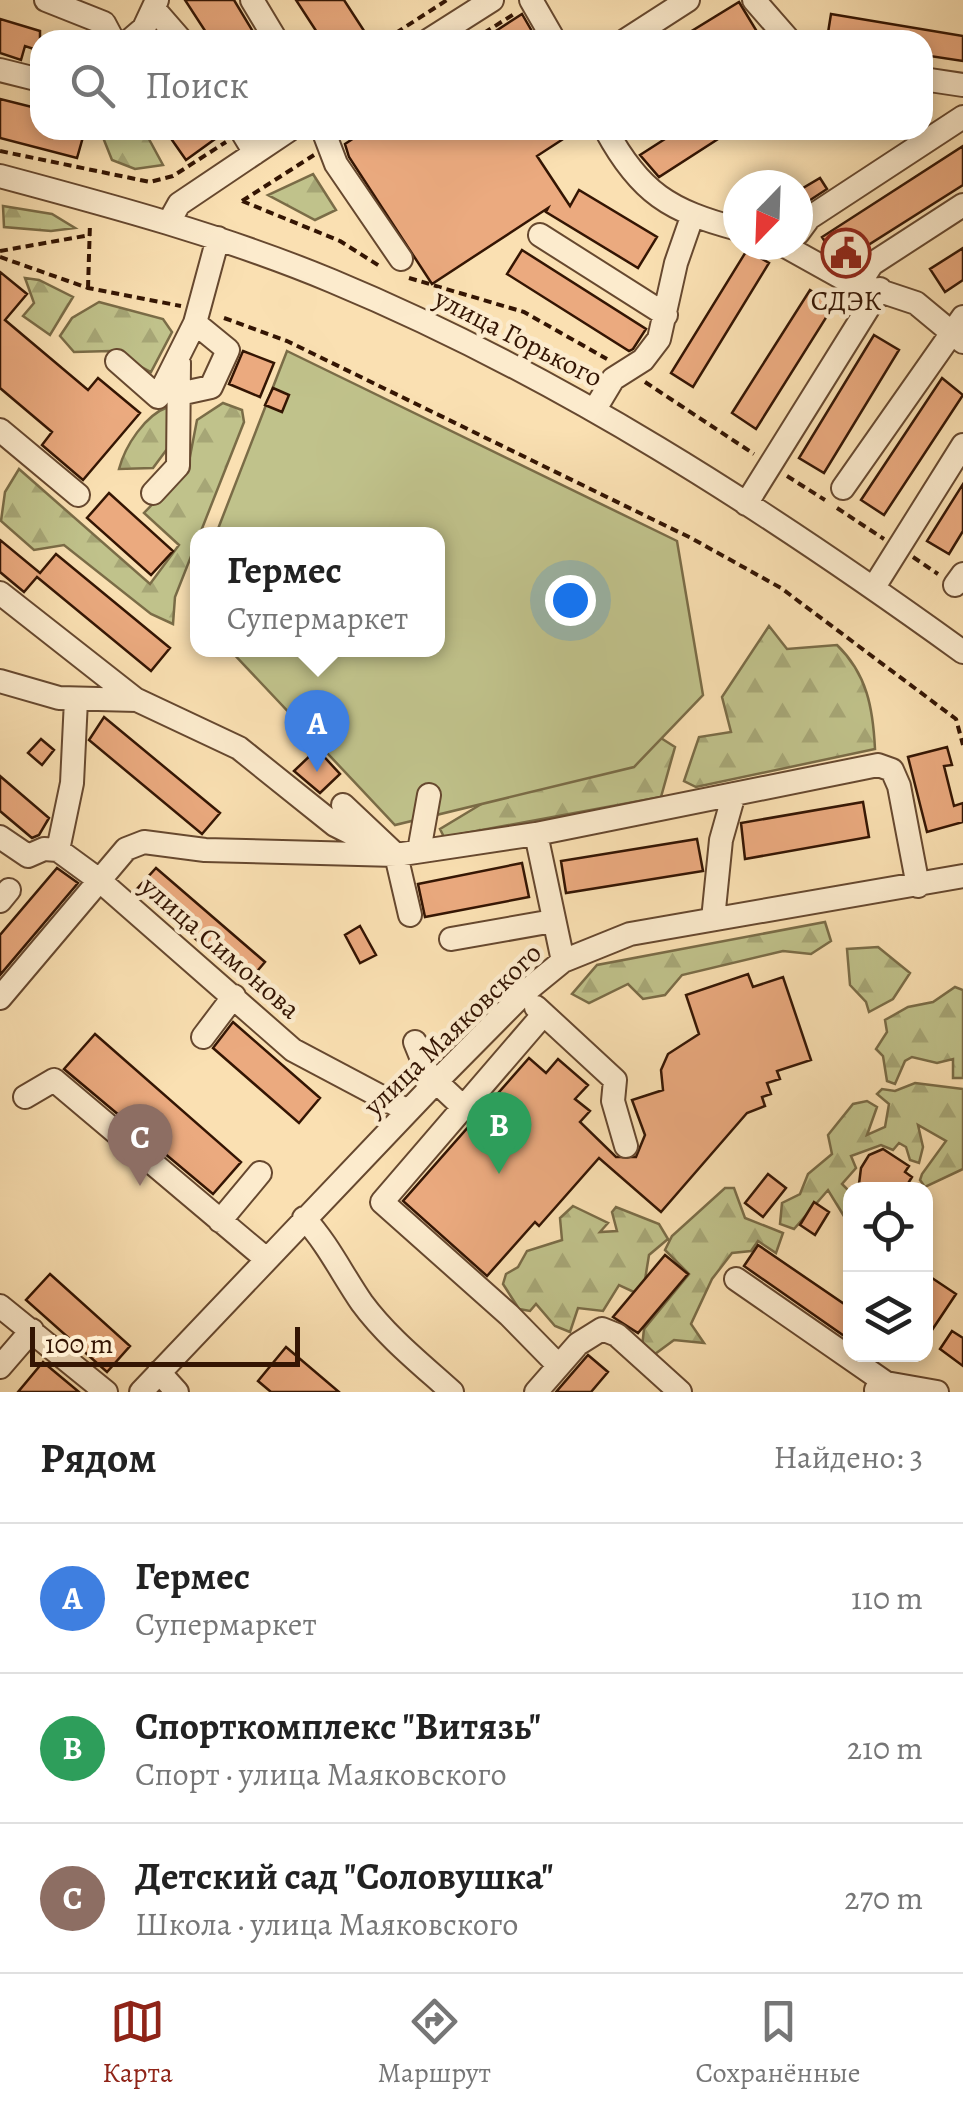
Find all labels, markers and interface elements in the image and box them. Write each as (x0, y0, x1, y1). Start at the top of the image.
search box (30, 30, 933, 140)
icon: search (65, 58, 120, 113)
text: Поиск (145, 59, 249, 111)
north arrow (723, 170, 813, 260)
public building icon: СДЭК (820, 227, 872, 279)
street label: улица Горького (427, 279, 609, 397)
place label: СДЭК (811, 282, 881, 320)
popup (190, 527, 445, 657)
text: Гермес (227, 544, 342, 596)
your location (545, 575, 596, 626)
text: Супермаркет (227, 596, 408, 640)
pin: A (284, 690, 350, 772)
street label: улица Симонова (132, 867, 308, 1028)
street label: улица Маяковского (354, 935, 550, 1126)
pin: B (466, 1092, 532, 1174)
pin: C (108, 1104, 172, 1186)
map controls (843, 1182, 933, 1362)
button: locate (843, 1182, 933, 1272)
button: layers (843, 1272, 933, 1362)
scale bar (30, 1322, 300, 1366)
text: 100 m (45, 1325, 113, 1363)
text: Рядом (40, 1429, 157, 1486)
text: Найдено: 3 (774, 1435, 923, 1479)
text: Гермес (135, 1550, 250, 1602)
text: A (62, 1576, 83, 1620)
text: 110 m (851, 1576, 923, 1620)
text: Супермаркет (135, 1602, 317, 1646)
text: Спорткомплекс "Витязь" (135, 1700, 541, 1752)
text: B (62, 1726, 83, 1770)
text: 210 m (847, 1726, 923, 1770)
text: Спорт · улица Маяковского (135, 1752, 507, 1796)
text: Детский сад "Соловушка" (135, 1850, 554, 1902)
text: C (63, 1876, 82, 1920)
text: 270 m (844, 1876, 923, 1920)
text: Школа · улица Маяковского (135, 1902, 519, 1946)
tab: Карта (102, 1994, 173, 2092)
tab: Маршрут (378, 1994, 491, 2092)
tab: Сохранённые (696, 1994, 861, 2092)

